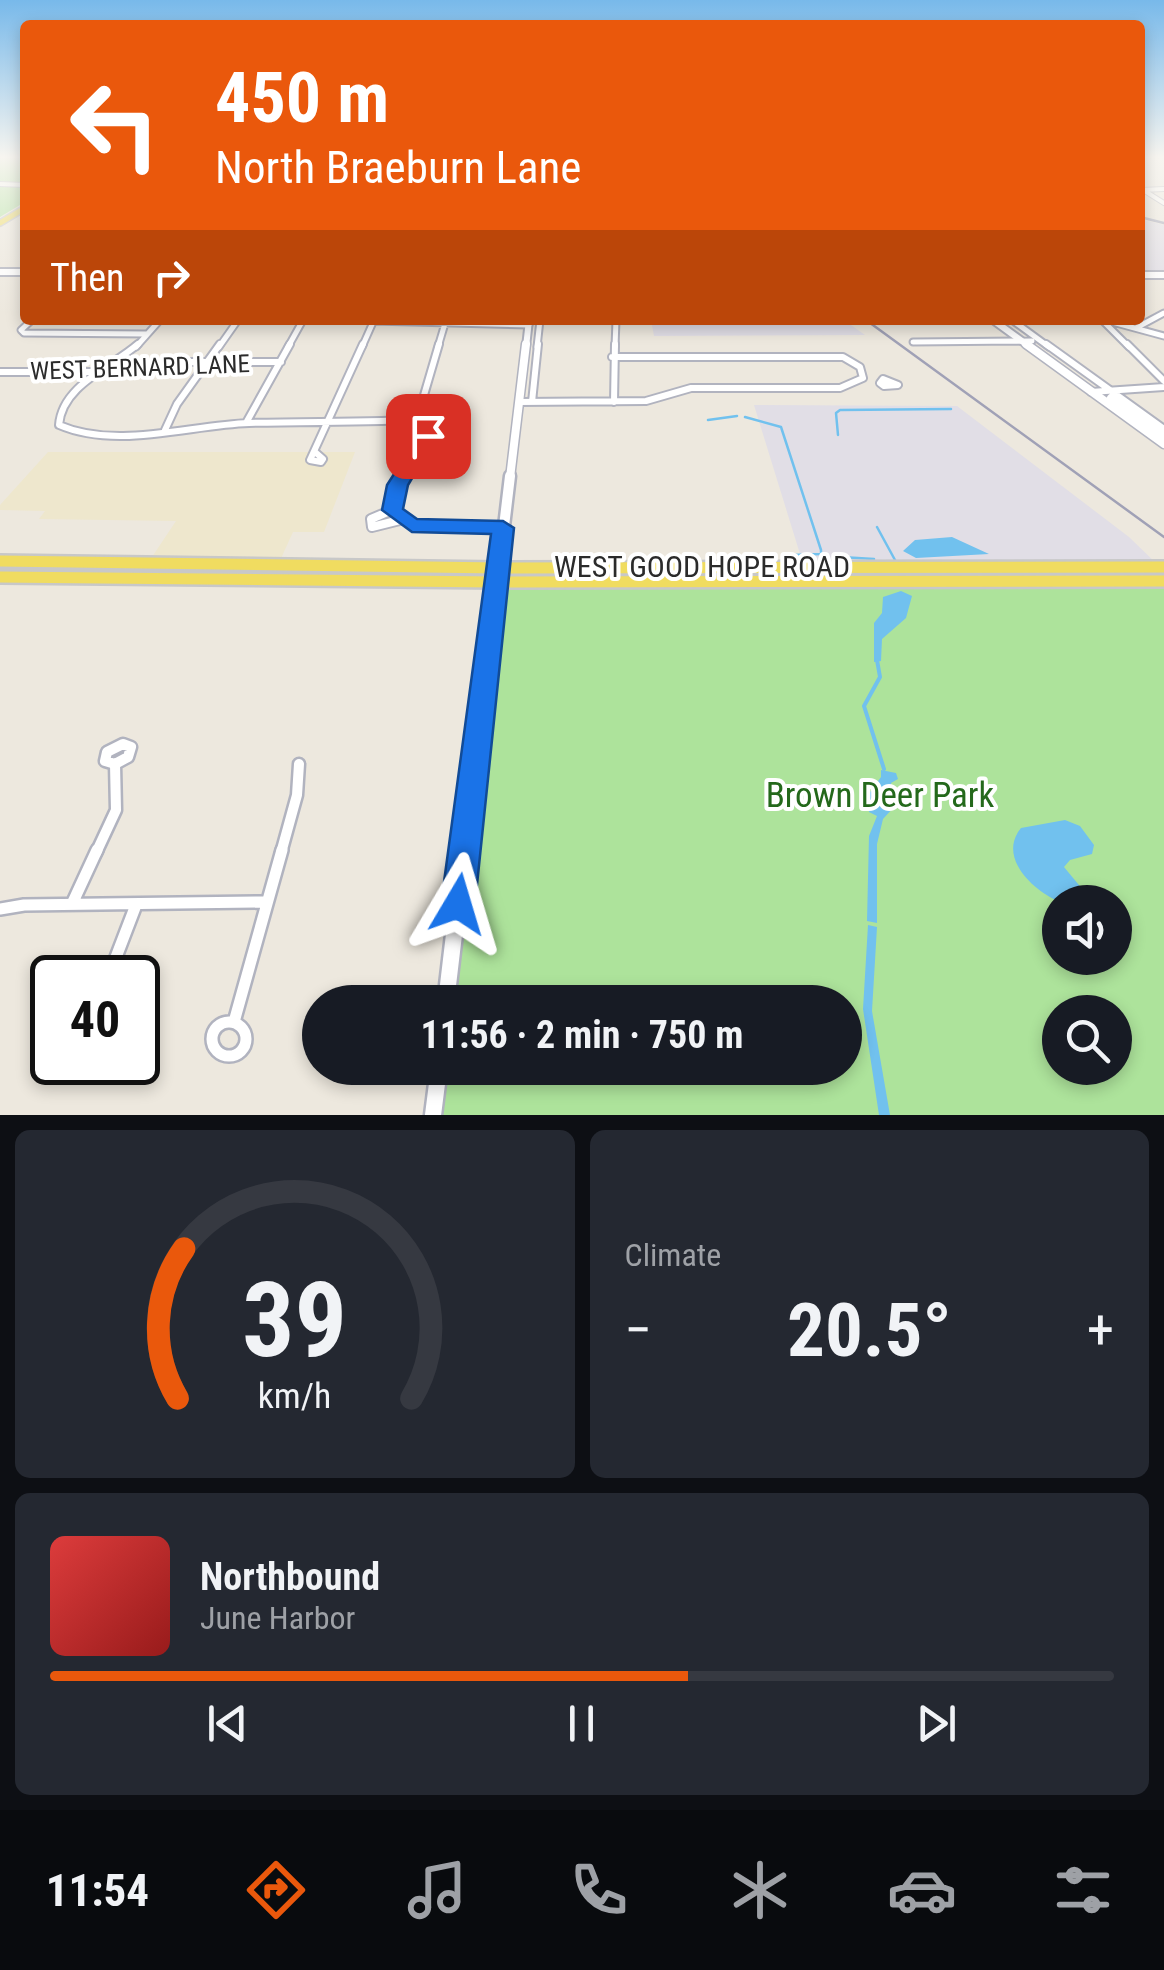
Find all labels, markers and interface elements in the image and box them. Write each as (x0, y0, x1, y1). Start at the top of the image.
text: 450 m (215, 57, 389, 139)
icon: left (50, 60, 180, 190)
text: North Braeburn Lane (215, 141, 581, 194)
icon: right (144, 250, 199, 305)
text: Then (50, 256, 124, 300)
street label: WEST BERNARD LANE (30, 349, 250, 386)
pin (386, 394, 471, 479)
icon: arrive (401, 409, 456, 464)
street label: WEST GOOD HOPE ROAD (554, 549, 850, 584)
park label: Brown Deer Park (766, 775, 995, 816)
position arrow (406, 852, 510, 956)
map controls (1042, 885, 1132, 1085)
button: sound (1042, 885, 1132, 975)
speed limit sign: 40 (30, 955, 160, 1085)
button: search (1042, 995, 1132, 1085)
text: 11:56 · 2 min · 750 m (421, 1013, 743, 1057)
text: Climate (625, 1236, 721, 1274)
text: 39 (242, 1260, 347, 1381)
text: 20.5° (787, 1286, 952, 1374)
text: − (625, 1298, 652, 1362)
text: + (1087, 1298, 1114, 1362)
text: km/h (258, 1375, 332, 1417)
text: Northbound (200, 1555, 380, 1599)
text: June Harbor (200, 1599, 355, 1637)
icon: previous (200, 1696, 255, 1751)
icon: pause (554, 1696, 609, 1751)
icon: next (909, 1696, 964, 1751)
icon: directions (241, 1855, 311, 1925)
icon: music (402, 1855, 472, 1925)
icon: phone (564, 1855, 634, 1925)
icon: climate (725, 1855, 795, 1925)
icon: car (887, 1855, 957, 1925)
icon: filters (1048, 1855, 1118, 1925)
text: 11:54 (46, 1864, 149, 1917)

